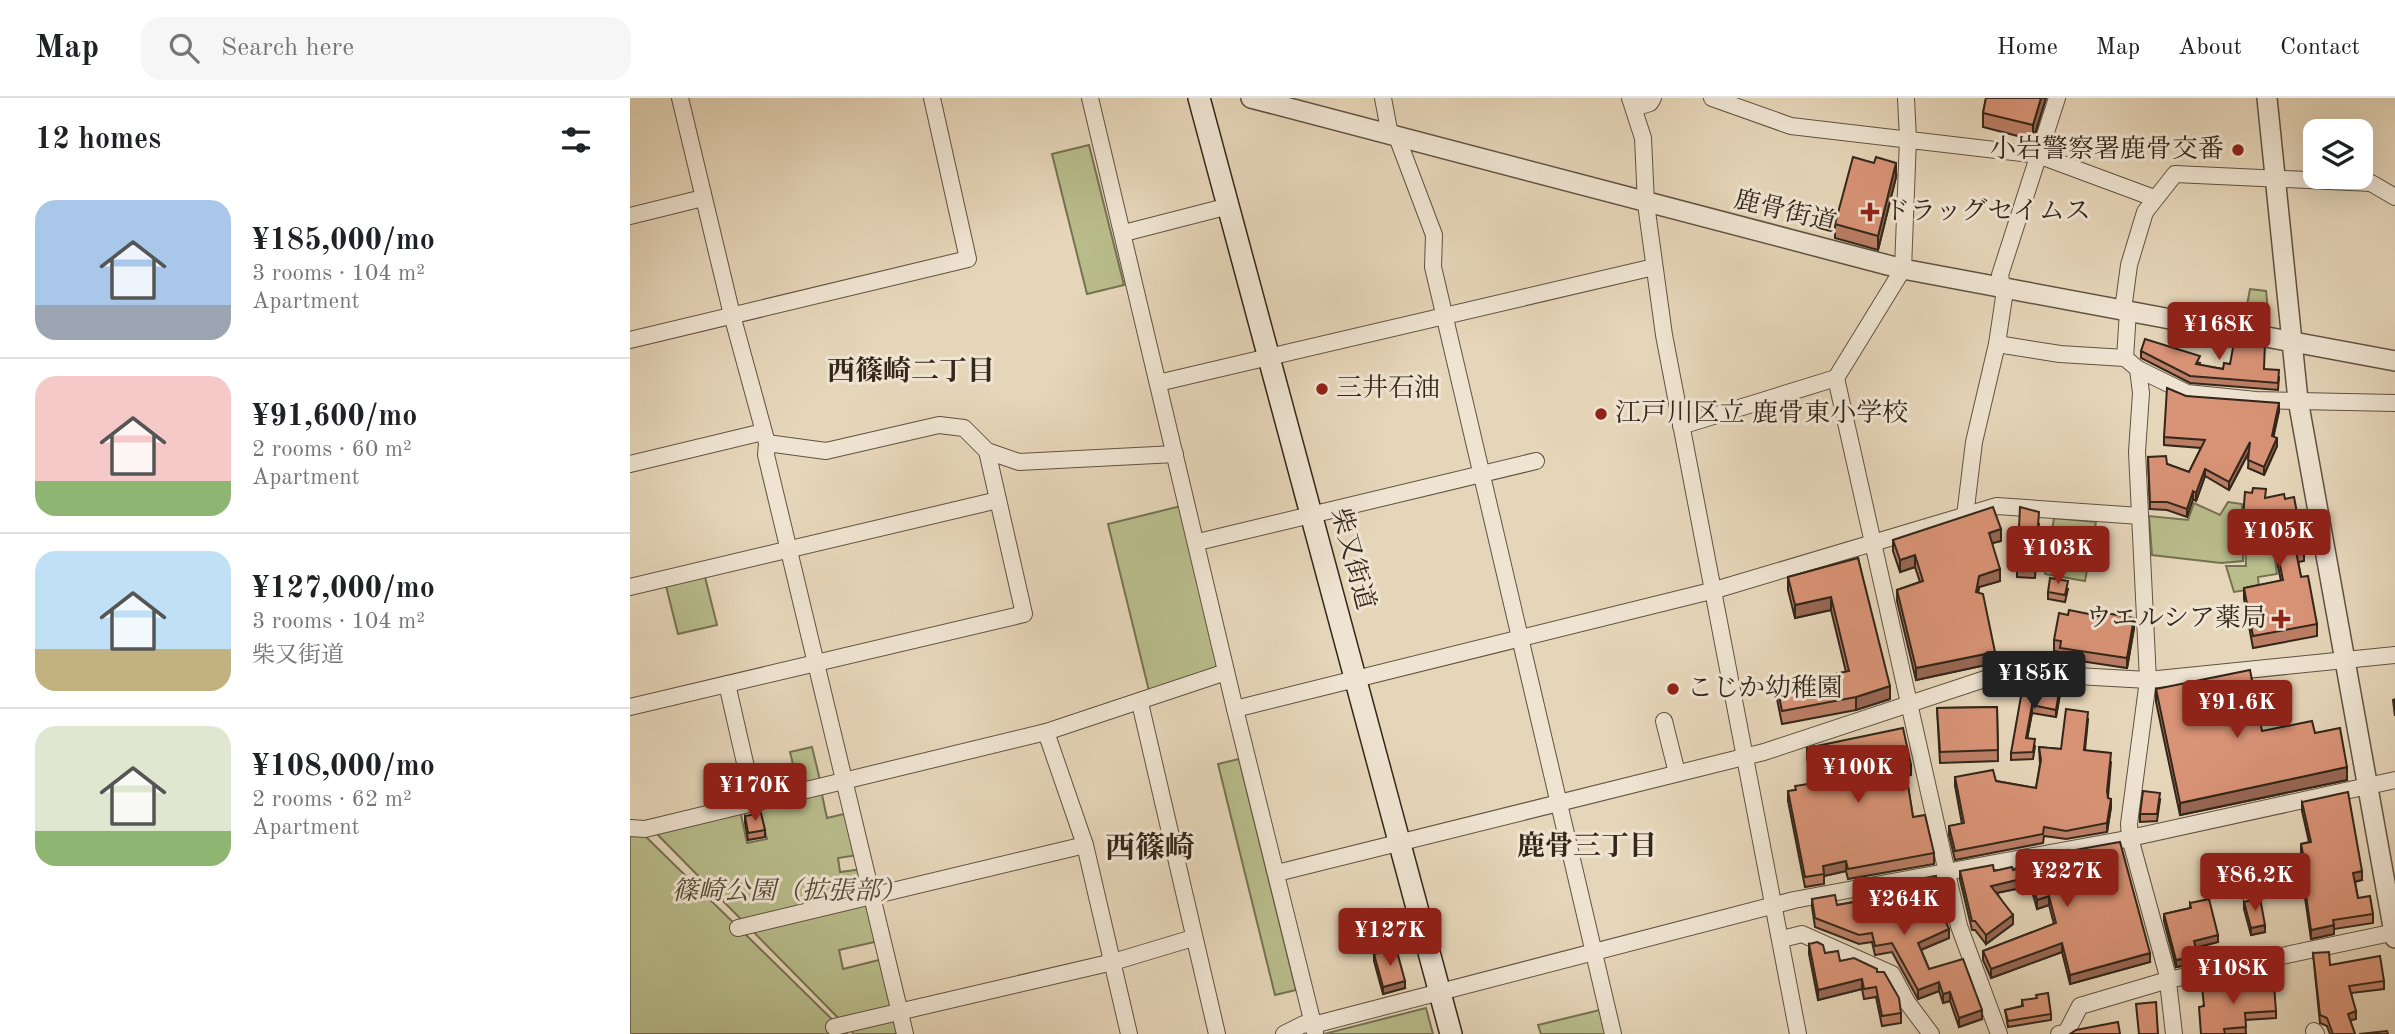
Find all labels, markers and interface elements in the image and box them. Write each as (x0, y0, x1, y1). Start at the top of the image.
search box (141, 17, 631, 80)
icon: search (165, 29, 203, 67)
text: Map (35, 32, 99, 65)
text: Search here (221, 35, 354, 61)
text: Home (1997, 36, 2058, 60)
text: Map (2096, 36, 2140, 60)
text: About (2178, 36, 2242, 60)
text: Contact (2280, 36, 2360, 60)
map controls (2303, 119, 2373, 189)
button: layers (2303, 119, 2373, 189)
icon: filters (557, 121, 595, 159)
text: 12 homes (35, 125, 161, 155)
place label: 小岩警察署鹿骨交番 (1990, 135, 2224, 163)
marker: 小岩警察署鹿骨交番 (2230, 142, 2246, 158)
street label: 鹿骨街道 (1731, 185, 1839, 237)
place label: ドラッグセイムス (1884, 197, 2091, 225)
marker: ドラッグセイムス (1862, 204, 1878, 220)
text: ¥185,000/mo (252, 226, 435, 256)
icon: home (91, 228, 175, 312)
text: 3 rooms · 104 m² (252, 262, 425, 285)
text: Apartment (252, 290, 360, 313)
pin: ¥168K (2170, 302, 2268, 362)
text: ¥168K (2183, 313, 2255, 336)
district label: 西篠崎二丁目 (827, 355, 995, 387)
place label: 三井石油 (1336, 374, 1440, 402)
marker: 三井石油 (1314, 381, 1330, 397)
place label: 江戸川区立 鹿骨東小学校 (1615, 399, 1908, 427)
text: ¥91,600/mo (252, 402, 417, 432)
icon: home (91, 404, 175, 488)
marker: 江戸川区立 鹿骨東小学校 (1593, 406, 1609, 422)
text: 2 rooms · 60 m² (252, 438, 412, 461)
text: Apartment (252, 466, 360, 489)
street label: 柴又街道 (1326, 505, 1380, 613)
pin: ¥105K (2230, 510, 2328, 569)
text: ¥105K (2243, 520, 2315, 543)
pin: ¥103K (2009, 526, 2107, 586)
text: ¥103K (2022, 537, 2094, 560)
text: ¥127,000/mo (252, 574, 435, 604)
icon: home (91, 579, 175, 663)
place label: ウエルシア薬局 (2086, 604, 2267, 632)
text: 3 rooms · 104 m² (252, 610, 425, 633)
marker: ウエルシア薬局 (2273, 611, 2289, 627)
text: 柴又街道 (252, 644, 344, 667)
pin: ¥185K (1985, 652, 2083, 711)
text: ¥185K (1998, 662, 2070, 685)
place label: こじか幼稚園 (1687, 674, 1843, 702)
pin: ¥91.6K (2180, 680, 2294, 740)
marker: こじか幼稚園 (1665, 681, 1681, 697)
text: ¥91.6K (2198, 691, 2276, 714)
pin: ¥100K (1809, 746, 1907, 805)
text: ¥108,000/mo (252, 752, 435, 782)
icon: home (91, 754, 175, 838)
text: ¥100K (1822, 756, 1894, 779)
pin: ¥170K (706, 764, 804, 823)
text: ¥170K (719, 774, 791, 797)
text: 2 rooms · 62 m² (252, 788, 412, 811)
text: Apartment (252, 816, 360, 839)
district label: 西篠崎 (1105, 831, 1195, 864)
district label: 鹿骨三丁目 (1517, 831, 1657, 862)
pin: ¥227K (2018, 850, 2116, 909)
pin: ¥86.2K (2198, 854, 2312, 913)
text: ¥227K (2031, 860, 2103, 883)
text: ¥86.2K (2216, 864, 2294, 887)
park label: 篠崎公園（拡張部） (672, 876, 906, 905)
pin: ¥264K (1855, 878, 1953, 937)
text: ¥264K (1868, 888, 1940, 911)
pin: ¥127K (1341, 908, 1439, 968)
text: ¥127K (1354, 919, 1426, 942)
pin: ¥108K (2184, 946, 2282, 1006)
text: ¥108K (2197, 957, 2269, 980)

